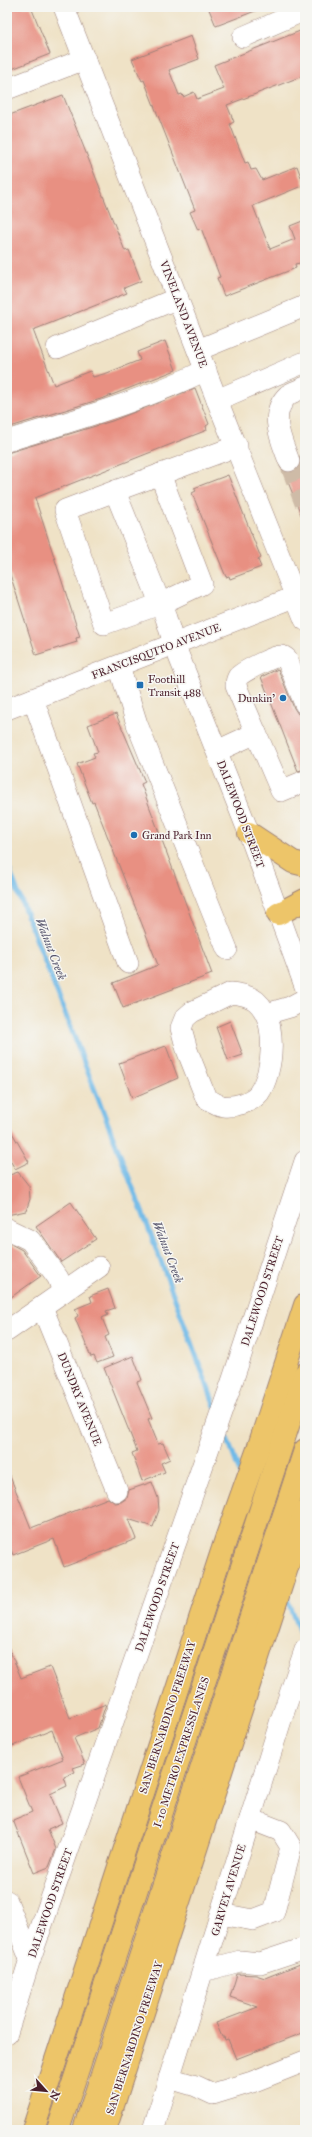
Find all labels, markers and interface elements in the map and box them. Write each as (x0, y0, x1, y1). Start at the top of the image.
street label: VINELAND AVENUE (157, 258, 210, 370)
street label: FRANCISQUITO AVENUE (90, 621, 223, 682)
place label: Foothill Transit 488 (148, 673, 201, 699)
marker: Foothill Transit 488 (135, 680, 145, 690)
place label: Dunkin' (238, 692, 275, 705)
marker: Dunkin' (278, 693, 288, 703)
street label: DALEWOOD STREET (214, 758, 267, 870)
place label: Grand Park Inn (142, 829, 212, 842)
marker: Grand Park Inn (129, 830, 139, 840)
water label: Walnut Creek (33, 916, 69, 983)
water label: Walnut Creek (150, 1219, 186, 1286)
street label: DALEWOOD STREET (239, 1234, 287, 1348)
street label: DUNDRY AVENUE (55, 1350, 104, 1448)
street label: DALEWOOD STREET (133, 1540, 182, 1654)
street label: SAN BERNARDINO FREEWAY (136, 1638, 199, 1796)
street label: I-10 METRO EXPRESSLANES (151, 1675, 212, 1829)
street label: GARVEY AVENUE (208, 1843, 249, 1938)
street label: DALEWOOD STREET (26, 1846, 75, 1960)
street label: SAN BERNARDINO FREEWAY (103, 1959, 166, 2117)
north arrow (26, 2071, 66, 2111)
text: N (46, 2088, 62, 2103)

